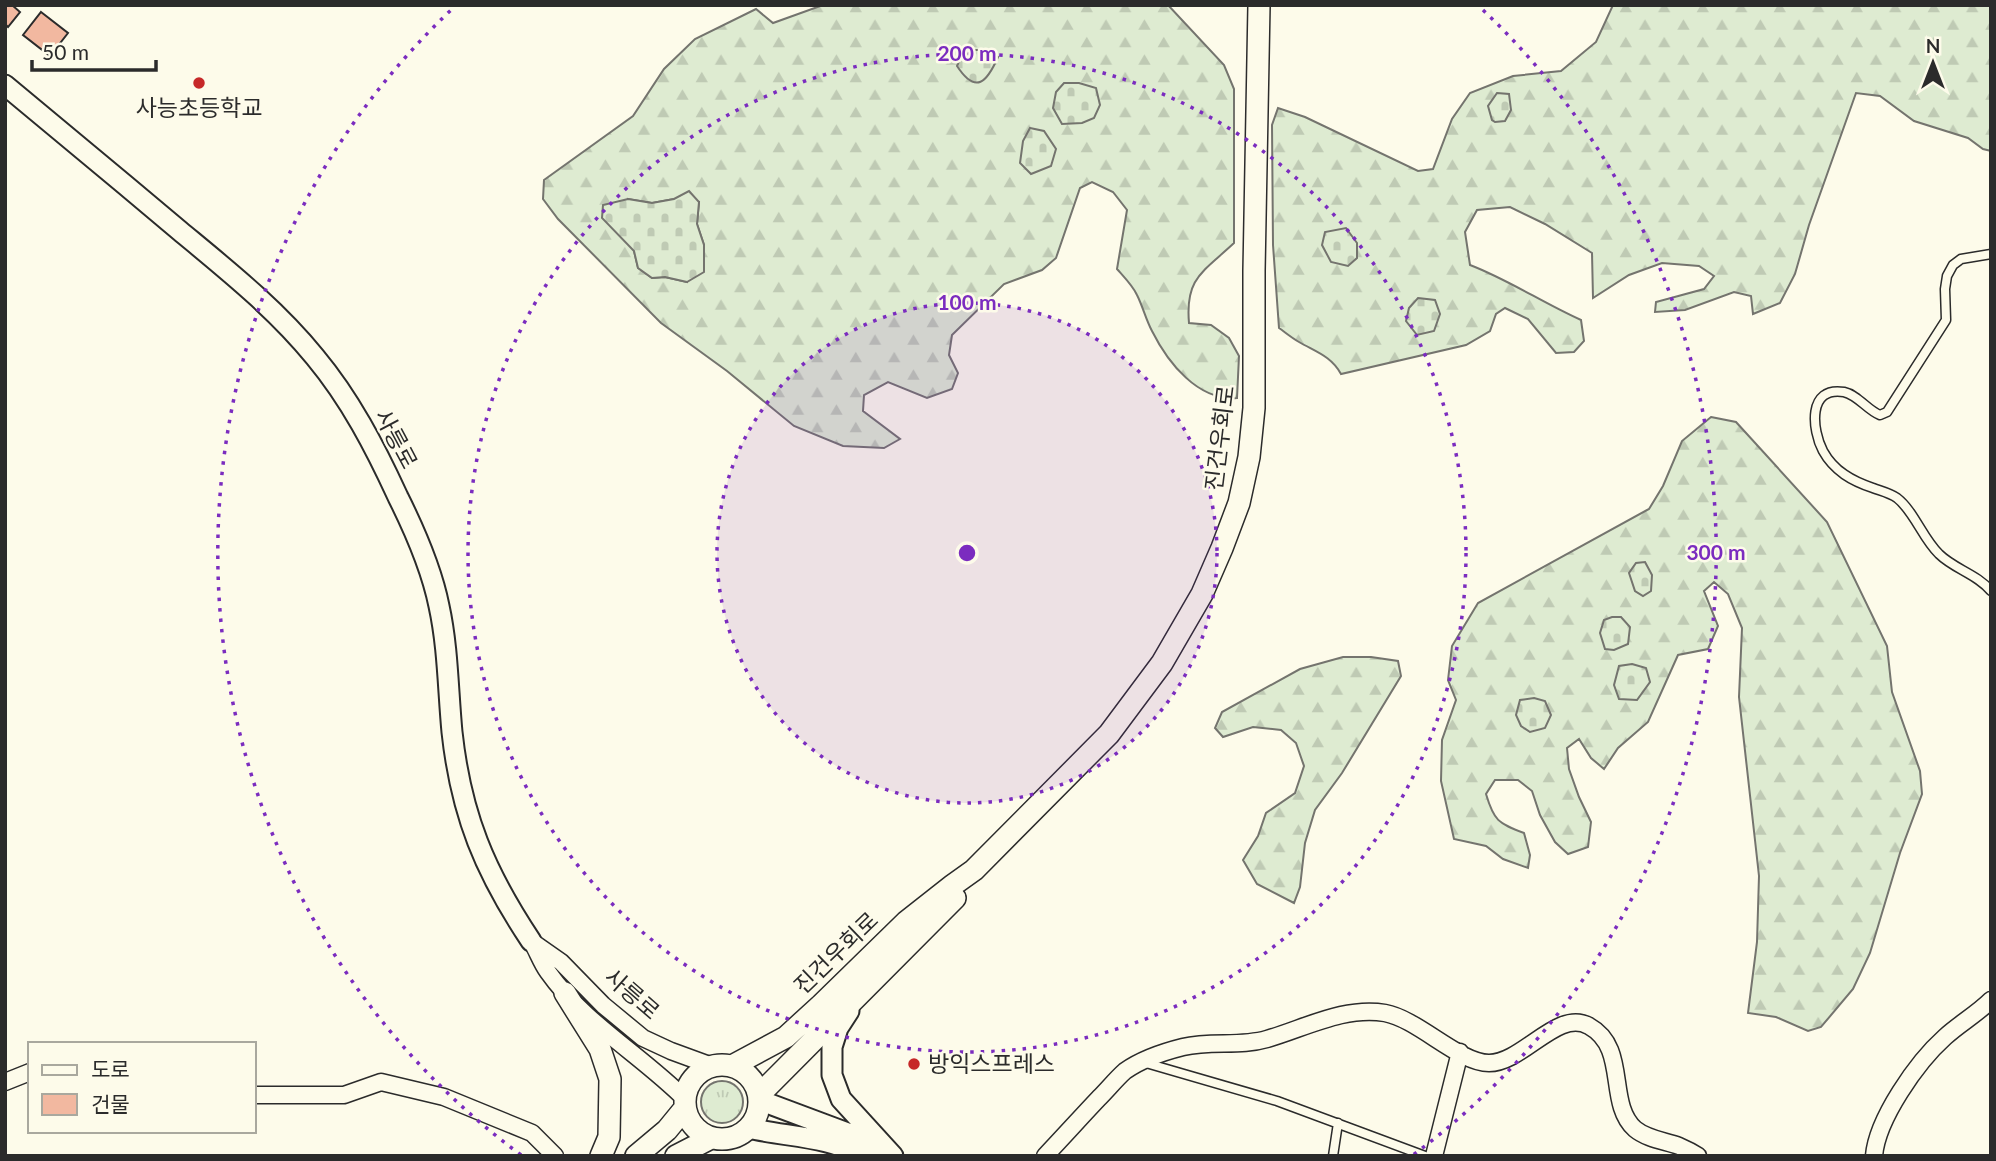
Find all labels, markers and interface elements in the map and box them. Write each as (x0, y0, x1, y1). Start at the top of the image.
scale bar (32, 28, 156, 72)
north arrow (1898, 28, 1968, 98)
text: N (1926, 34, 1940, 57)
text: 50 m (42, 39, 89, 64)
text: 200 m (937, 40, 997, 65)
marker: 사능초등학교 (191, 75, 207, 91)
place label: 사능초등학교 (136, 93, 262, 121)
text: 100 m (937, 289, 997, 314)
street label: 진건우회로 (1199, 384, 1239, 492)
street label: 사릉로 (370, 404, 424, 473)
text: 300 m (1686, 539, 1746, 564)
centre of rings (955, 541, 979, 565)
street label: 진건우회로 (788, 905, 883, 999)
street label: 사릉로 (600, 962, 666, 1025)
legend (28, 1042, 256, 1133)
place label: 방익스프레스 (928, 1049, 1055, 1077)
text: 도로 (91, 1056, 130, 1081)
marker: 방익스프레스 (906, 1056, 922, 1072)
text: 건물 (91, 1091, 130, 1116)

